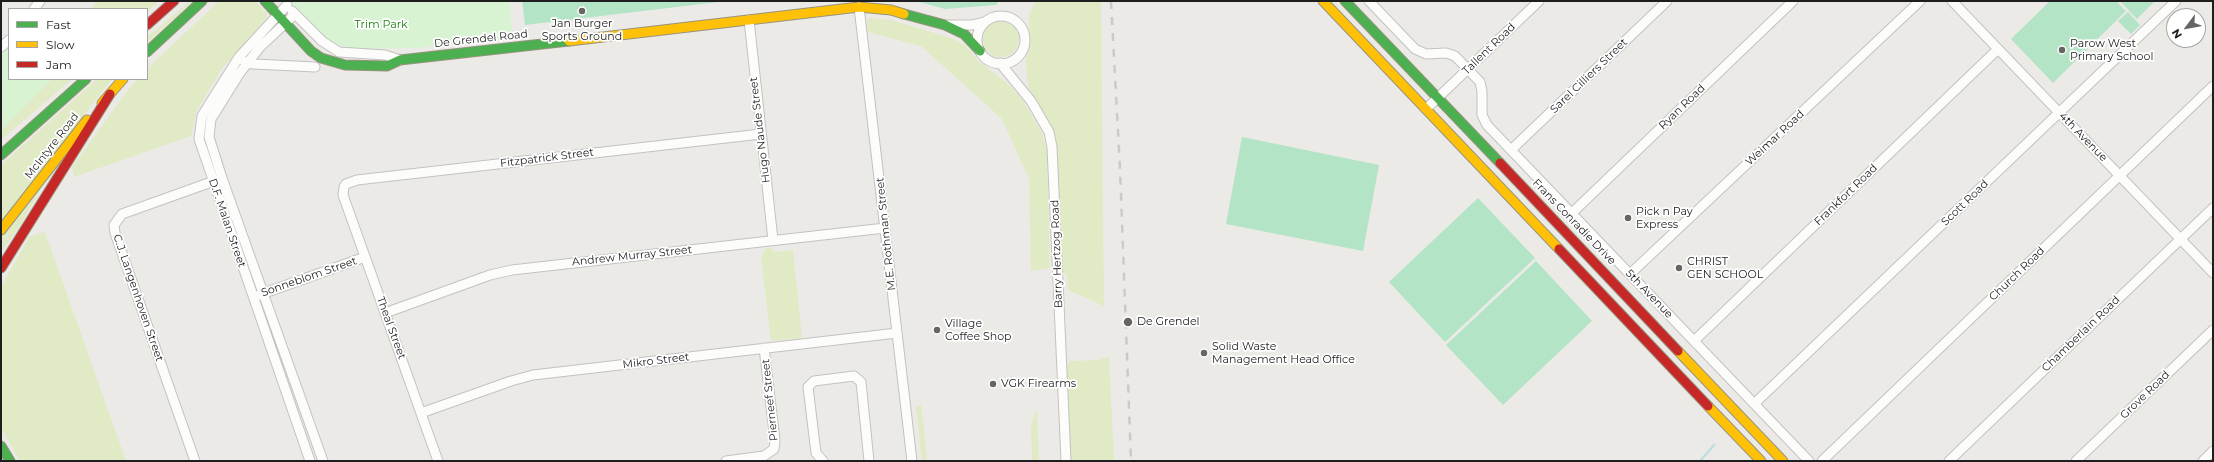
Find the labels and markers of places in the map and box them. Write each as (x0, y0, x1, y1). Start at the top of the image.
marker: Jan Burger Sports Ground (577, 6, 587, 16)
place label: Jan Burger Sports Ground (542, 17, 622, 43)
place label: Parow West Primary School (2070, 37, 2153, 63)
marker: Parow West Primary School (2057, 45, 2067, 55)
place label: Pick n Pay Express (1636, 205, 1693, 231)
marker: Pick n Pay Express (1623, 213, 1633, 223)
place label: CHRIST GEN SCHOOL (1687, 255, 1763, 281)
marker: CHRIST GEN SCHOOL (1674, 263, 1684, 273)
place label: De Grendel (1137, 315, 1200, 329)
marker: De Grendel (1122, 316, 1134, 328)
place label: Village Coffee Shop (945, 317, 1012, 343)
marker: Village Coffee Shop (932, 325, 942, 335)
place label: Solid Waste Management Head Office (1212, 340, 1355, 366)
marker: Solid Waste Management Head Office (1199, 348, 1209, 358)
place label: VGK Firearms (1001, 377, 1076, 391)
marker: VGK Firearms (988, 379, 998, 389)

